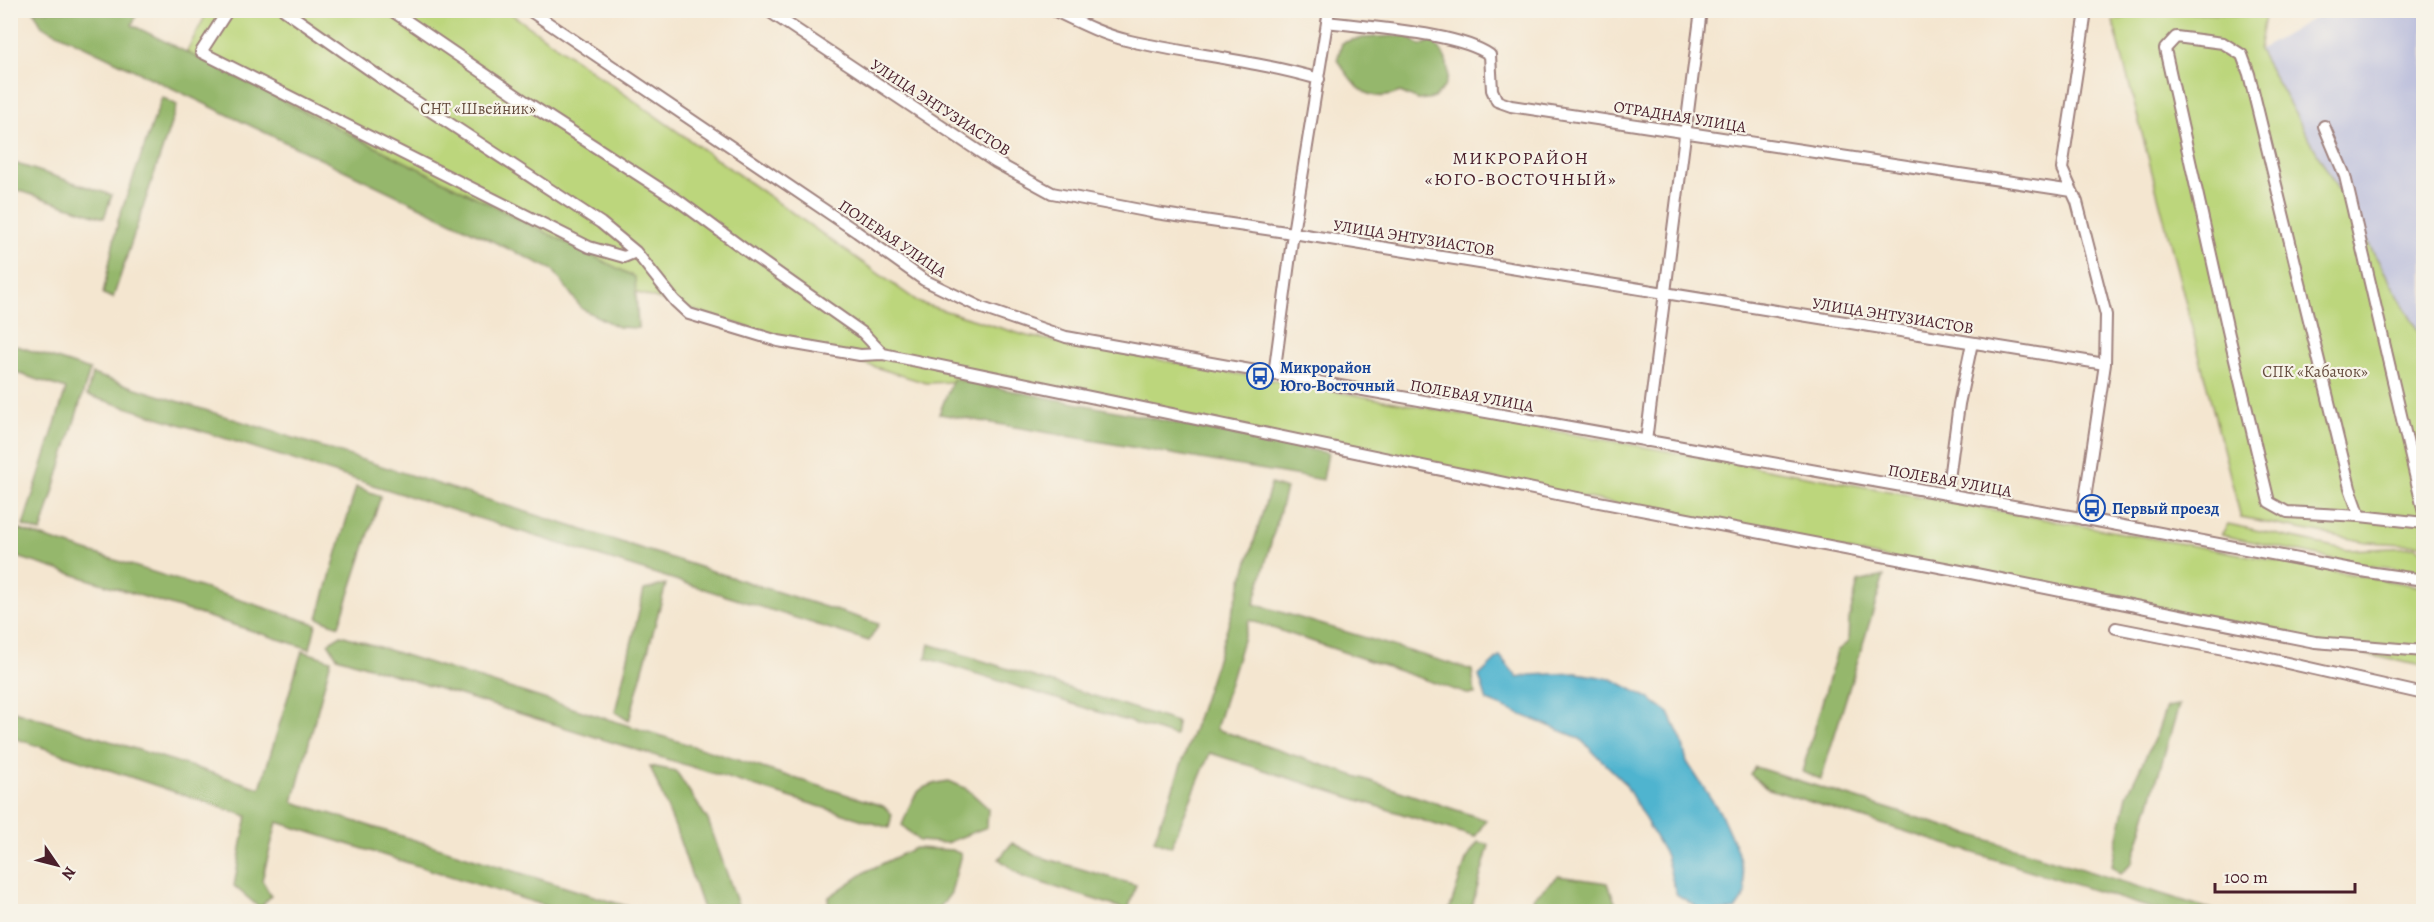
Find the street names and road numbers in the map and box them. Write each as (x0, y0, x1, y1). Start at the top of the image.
street label: УЛИЦА ЭНТУЗИАСТОВ (866, 54, 1015, 161)
street label: ОТРАДНАЯ УЛИЦА (1612, 96, 1748, 138)
street label: ПОЛЕВАЯ УЛИЦА (834, 195, 951, 283)
street label: УЛИЦА ЭНТУЗИАСТОВ (1332, 214, 1496, 262)
street label: УЛИЦА ЭНТУЗИАСТОВ (1811, 292, 1975, 340)
street label: ПОЛЕВАЯ УЛИЦА (1408, 374, 1536, 418)
street label: ПОЛЕВАЯ УЛИЦА (1886, 459, 2014, 503)

